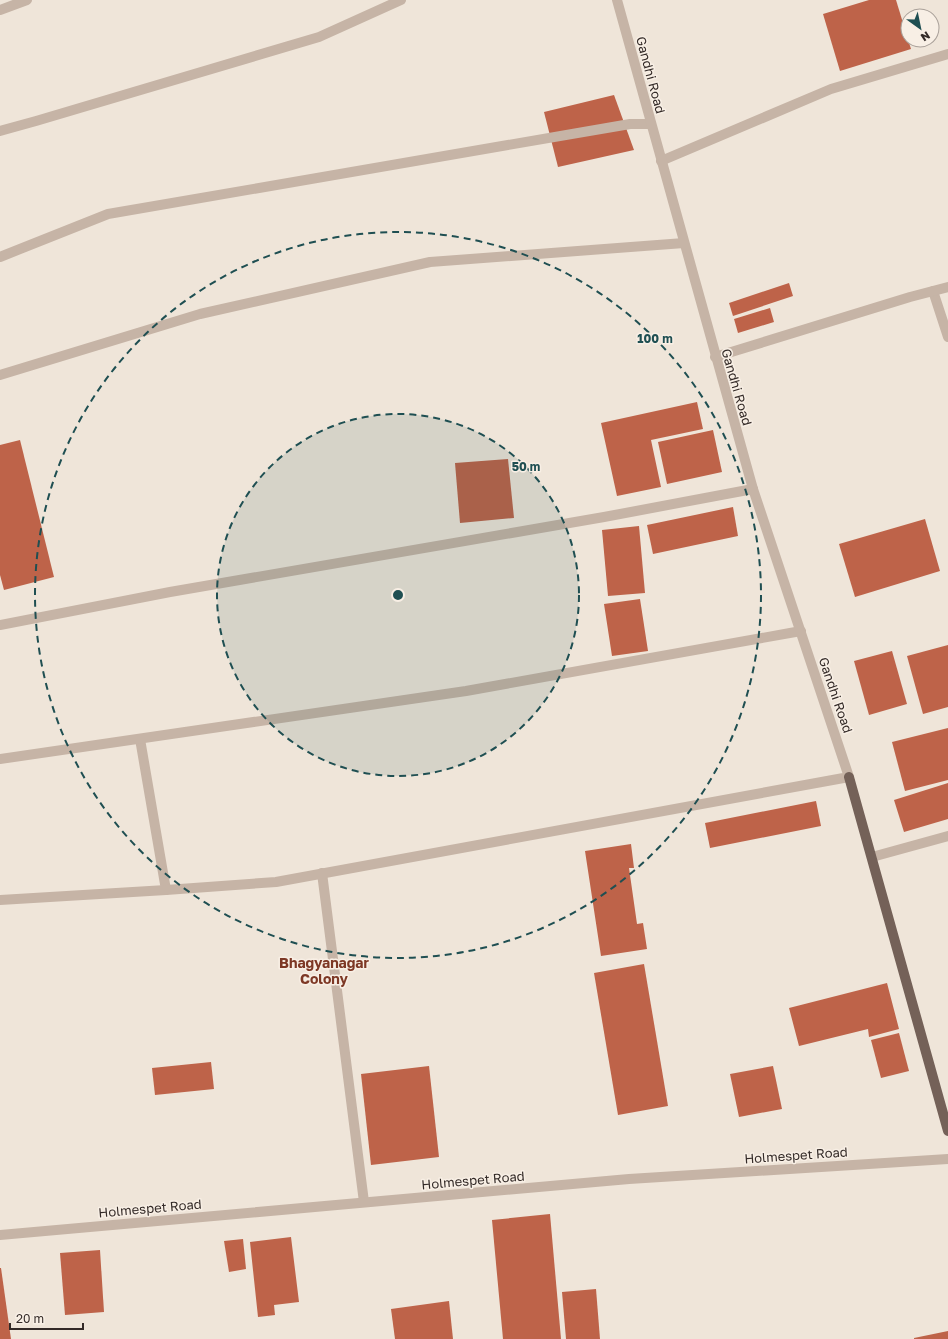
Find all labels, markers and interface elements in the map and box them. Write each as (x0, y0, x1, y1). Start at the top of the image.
north arrow (900, 8, 940, 48)
text: N (919, 29, 933, 45)
street label: Gandhi Road (633, 35, 669, 115)
text: 100 m (637, 331, 673, 346)
street label: Gandhi Road (718, 347, 756, 427)
text: 50 m (512, 459, 540, 474)
centre of rings (391, 588, 405, 602)
street label: Gandhi Road (816, 655, 856, 735)
district label: Bhagyanagar Colony (279, 954, 369, 987)
street label: Holmespet Road (744, 1143, 848, 1167)
street label: Holmespet Road (421, 1168, 525, 1192)
street label: Holmespet Road (98, 1196, 202, 1220)
scale bar (10, 1305, 83, 1331)
text: 20 m (16, 1311, 44, 1326)

